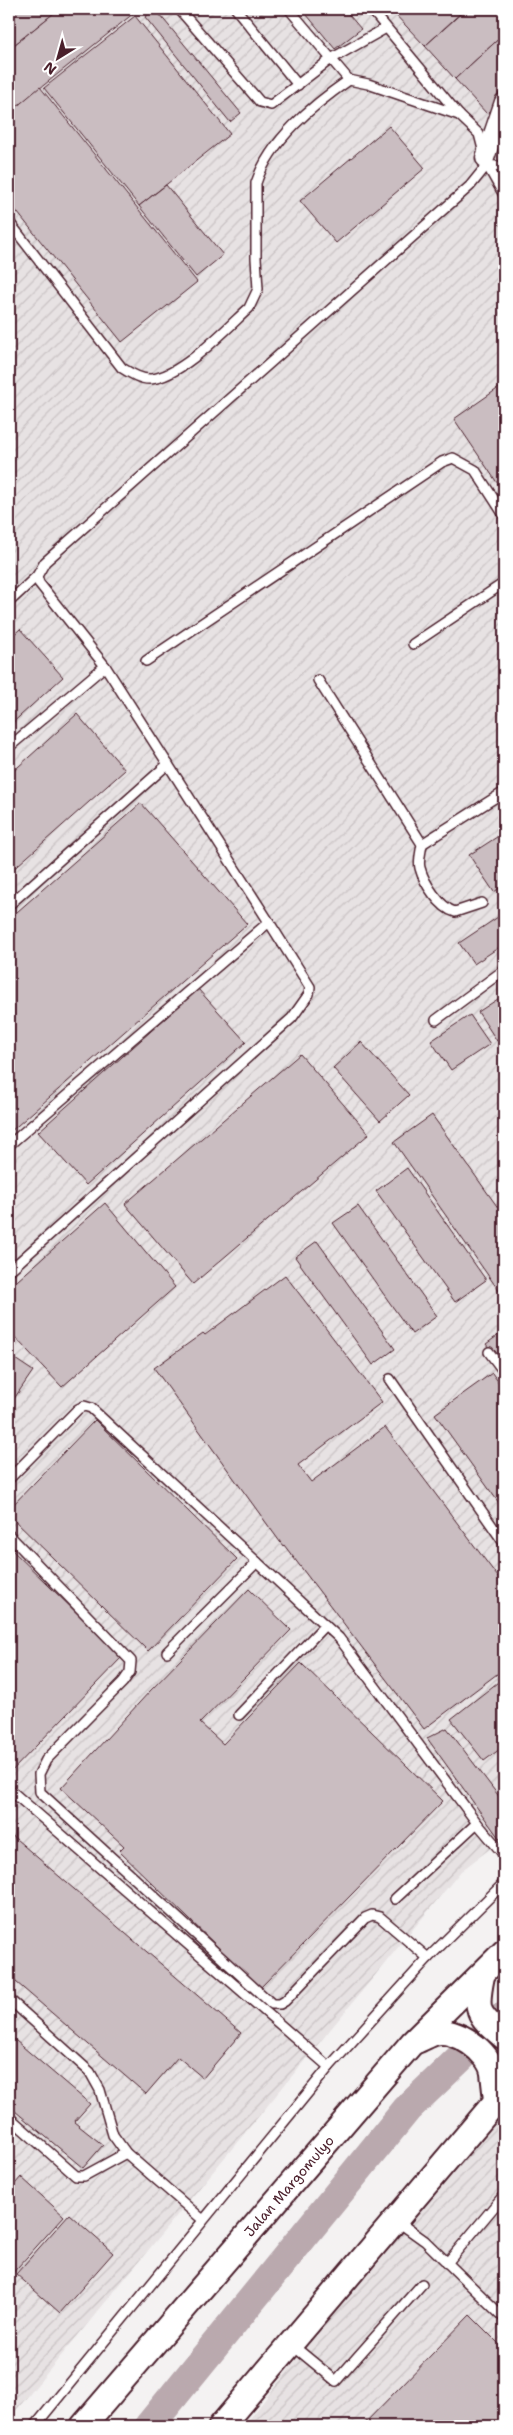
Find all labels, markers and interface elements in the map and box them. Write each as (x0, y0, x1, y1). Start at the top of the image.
north arrow (32, 32, 82, 82)
text: N (40, 58, 60, 79)
street label: Jalan Margomulyo (240, 2132, 338, 2240)

